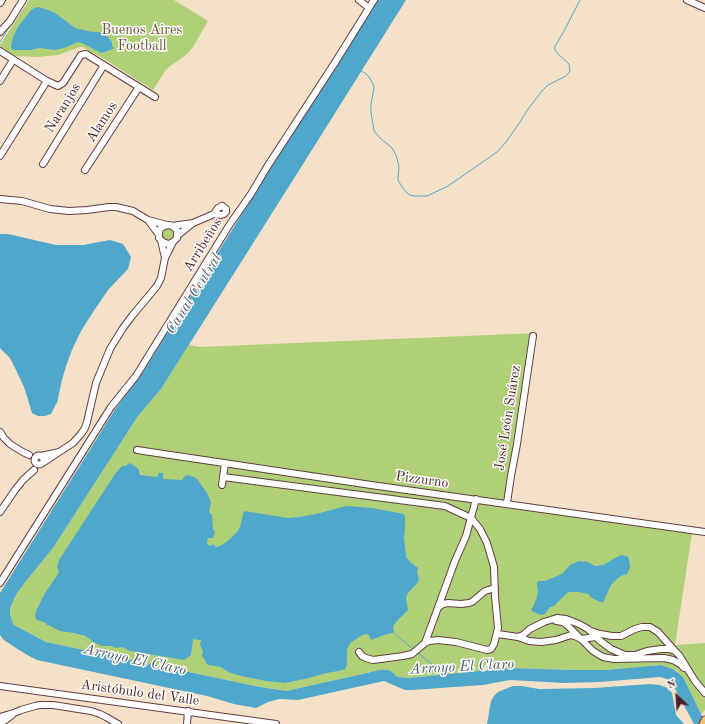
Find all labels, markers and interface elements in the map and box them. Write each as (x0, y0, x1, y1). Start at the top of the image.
park label: Buenos Aires Football (102, 22, 182, 54)
street label: Naranjos (41, 80, 85, 136)
street label: Alamos (83, 98, 121, 146)
street label: Arribeños (180, 215, 226, 275)
water label: Canal Central (162, 250, 226, 338)
street label: José León Suárez (491, 364, 525, 472)
street label: Pizzurno (394, 468, 450, 492)
water label: Arroyo El Claro (82, 640, 188, 680)
water label: Arroyo El Claro (409, 655, 515, 679)
street label: Aristóbulo del Valle (80, 676, 200, 710)
north arrow (657, 676, 697, 716)
text: N (666, 678, 678, 691)

